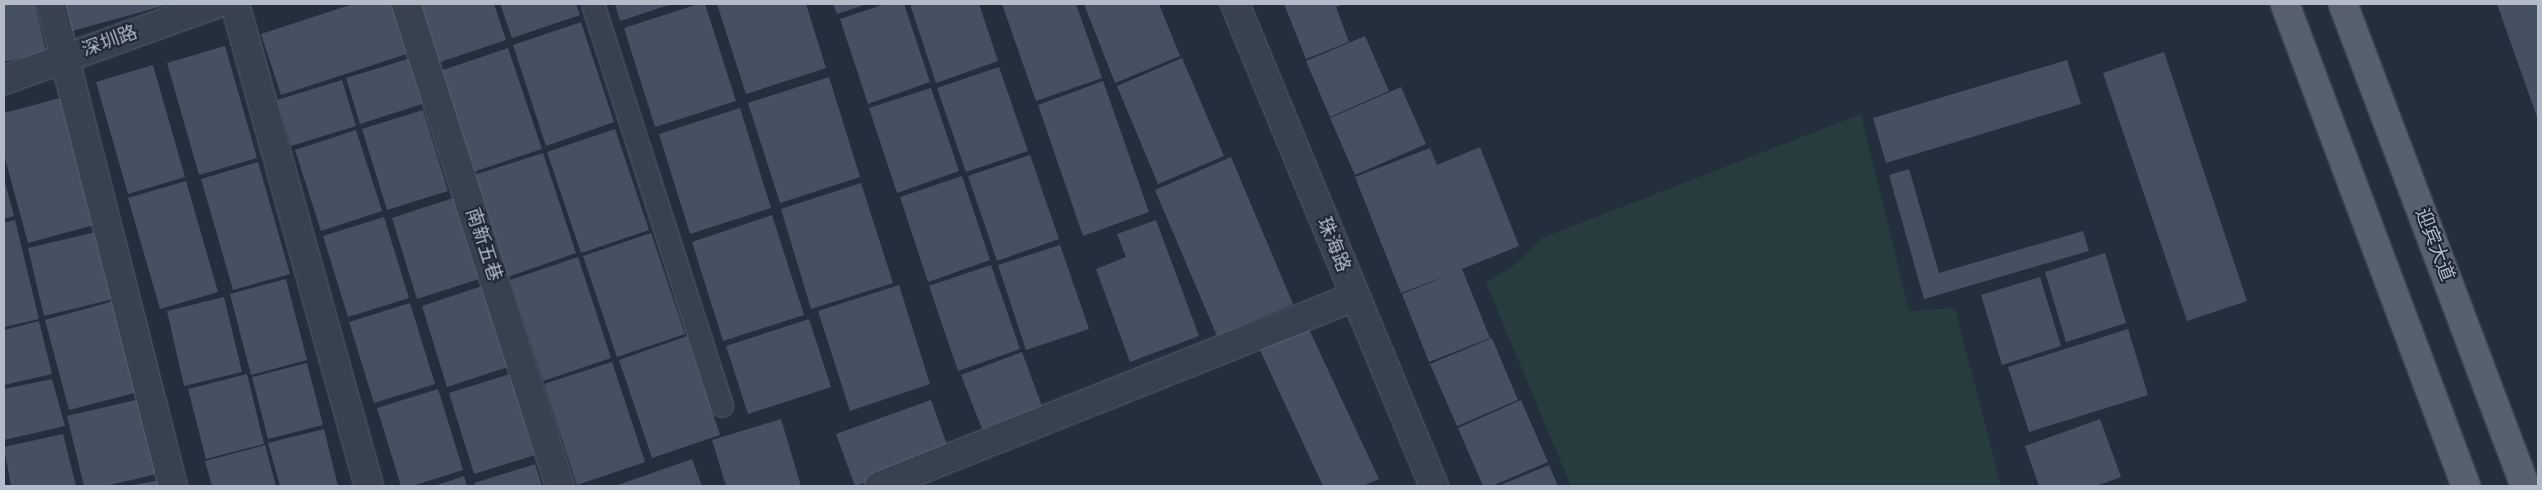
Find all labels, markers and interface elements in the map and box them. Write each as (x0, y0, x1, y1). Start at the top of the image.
street label: 深圳路 (79, 22, 141, 62)
street label: 南新五巷 (460, 205, 506, 285)
street label: 迎宾大道 (2410, 205, 2458, 285)
street label: 珠海路 (1312, 214, 1354, 276)

